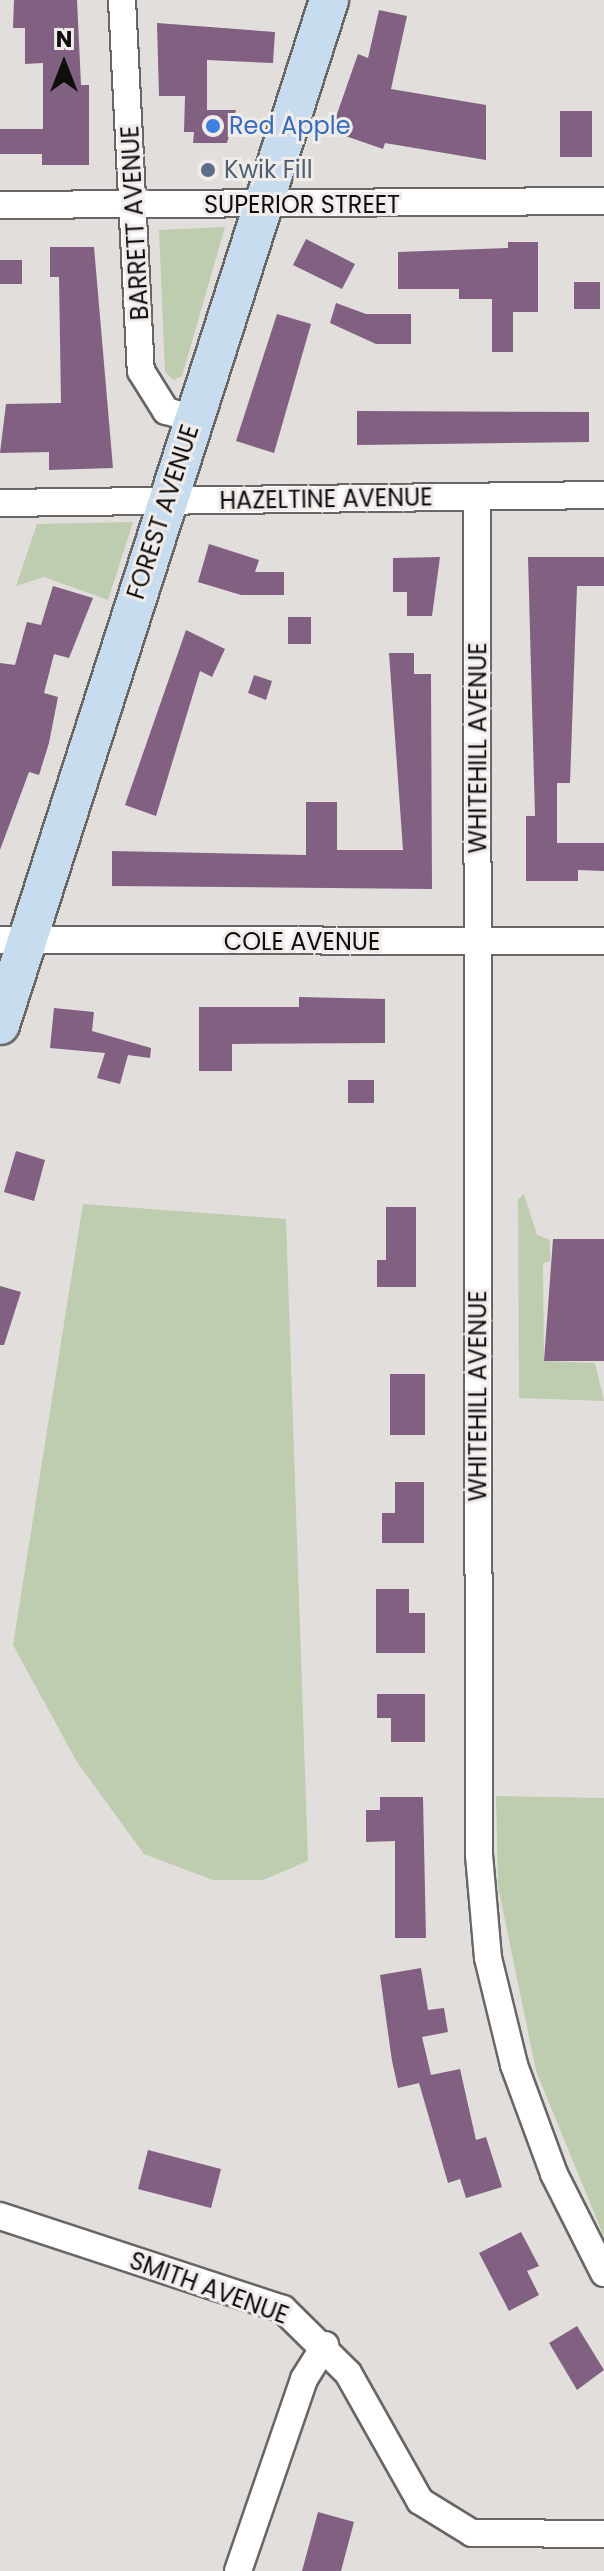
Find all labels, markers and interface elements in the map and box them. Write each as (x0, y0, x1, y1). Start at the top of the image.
north arrow (24, 24, 104, 104)
text: N (56, 24, 72, 55)
place label: Red Apple (229, 112, 351, 140)
marker: Red Apple (204, 117, 222, 135)
street label: BARRETT AVENUE (116, 125, 154, 321)
place label: Kwik Fill (224, 156, 313, 184)
marker: Kwik Fill (199, 161, 217, 179)
street label: SUPERIOR STREET (204, 191, 400, 219)
street label: FOREST AVENUE (121, 421, 205, 603)
street label: HAZELTINE AVENUE (219, 483, 433, 515)
street label: WHITEHILL AVENUE (464, 643, 492, 853)
street label: COLE AVENUE (224, 928, 380, 956)
street label: WHITEHILL AVENUE (464, 1291, 492, 1501)
street label: SMITH AVENUE (126, 2246, 292, 2330)

